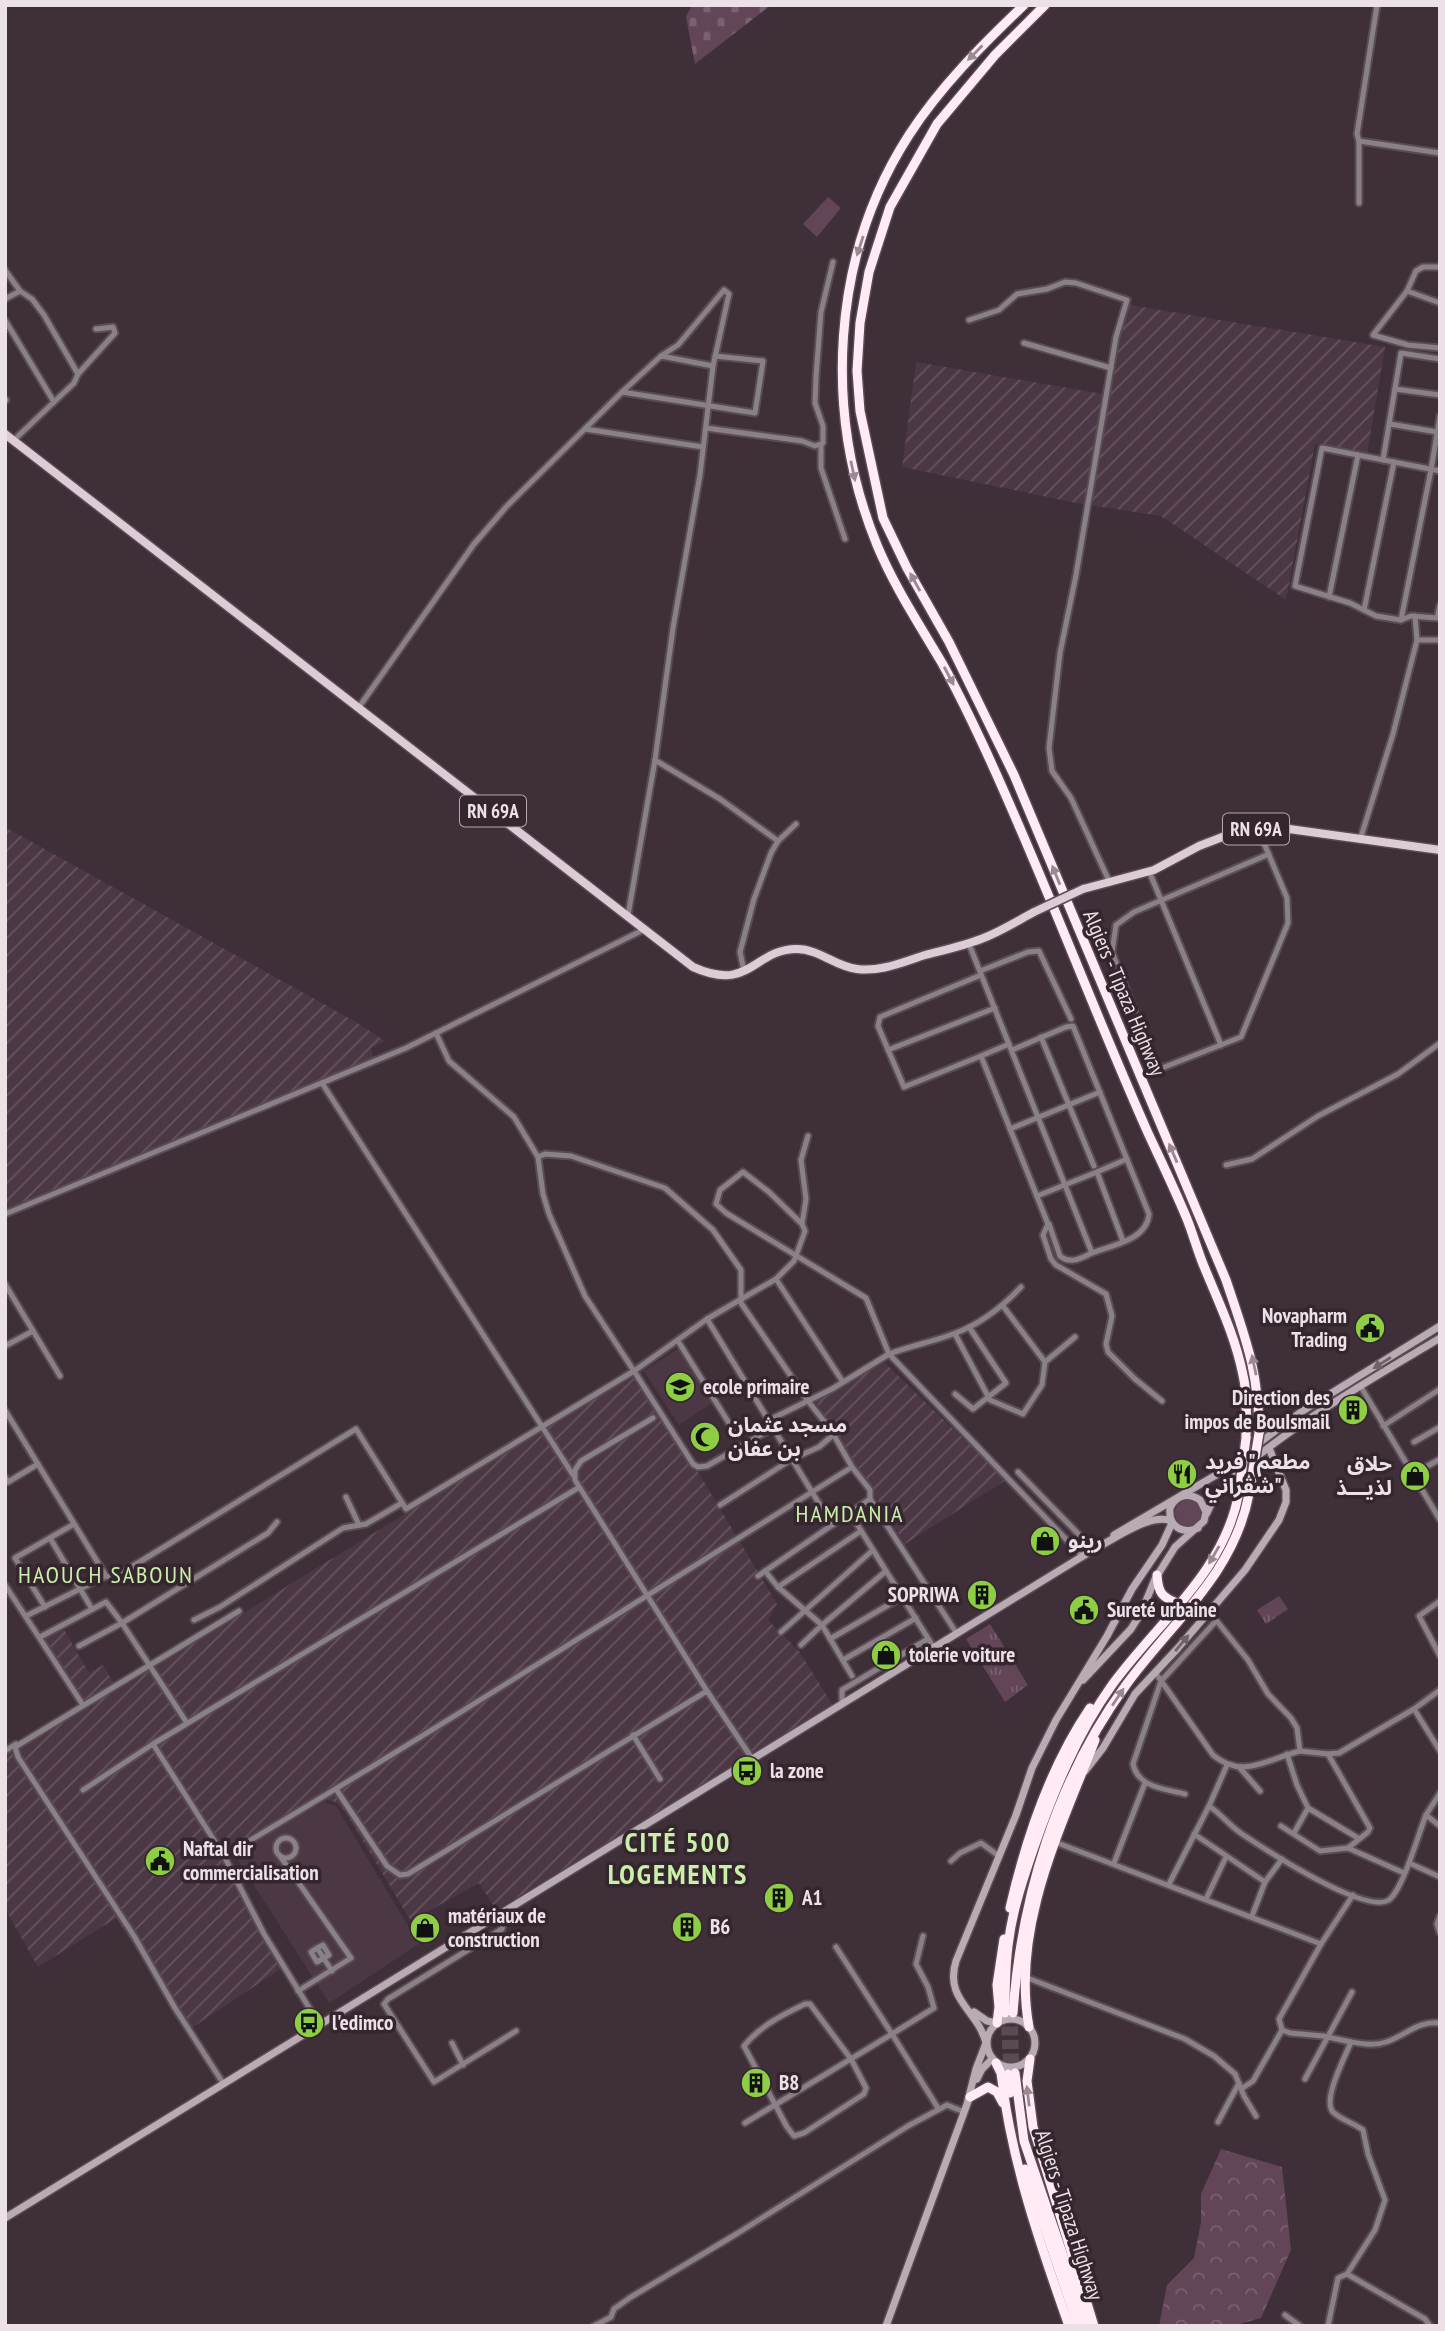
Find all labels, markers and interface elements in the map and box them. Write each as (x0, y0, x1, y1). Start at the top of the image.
one-way arrow (967, 45, 984, 62)
one-way arrow (854, 236, 864, 257)
one-way arrow (848, 460, 859, 482)
one-way arrow (909, 572, 921, 592)
one-way arrow (943, 666, 955, 686)
road number: RN 69A (460, 796, 526, 826)
road number: RN 69A (1223, 814, 1289, 844)
one-way arrow (1050, 865, 1061, 886)
street label: Algiers - Tipaza Highway (1077, 906, 1172, 1080)
one-way arrow (1167, 1142, 1178, 1163)
place label: Novapharm Trading (1262, 1302, 1347, 1353)
public building icon: Novapharm Trading (1353, 1311, 1387, 1345)
one-way arrow (1248, 1354, 1259, 1376)
one-way arrow (1373, 1356, 1392, 1369)
school or university icon: ecole primaire (663, 1370, 697, 1404)
place label: ecole primaire (703, 1373, 810, 1400)
place label: Direction des impos de BouIsmail (1185, 1384, 1331, 1435)
building icon: Direction des impos de BouIsmail (1336, 1393, 1370, 1427)
place label: مسجد عثمان بن عفان (728, 1411, 847, 1462)
mosque icon: مسجد عثمان بن عفان (688, 1420, 722, 1454)
place label: مطعم " فريد شڨراني" (1205, 1448, 1311, 1503)
place label: حلاق لذيـــذ (1336, 1450, 1392, 1501)
restaurant icon: مطعم " فريد شڨراني" (1165, 1457, 1199, 1491)
shop icon: حلاق لذيـــذ (1398, 1459, 1432, 1493)
district label: HAMDANIA (796, 1498, 904, 1529)
shop icon: رينو (1028, 1524, 1062, 1558)
place label: رينو (1068, 1527, 1103, 1554)
one-way arrow (1208, 1545, 1220, 1565)
district label: HAOUCH SABOUN (18, 1559, 194, 1590)
building icon: SOPRIWA (965, 1578, 999, 1612)
place label: SOPRIWA (888, 1581, 959, 1608)
public building icon: Sureté urbaine (1067, 1593, 1101, 1627)
place label: Sureté urbaine (1107, 1596, 1217, 1623)
one-way arrow (1174, 1634, 1189, 1651)
shop icon: tolerie voiture (869, 1638, 903, 1672)
place label: tolerie voiture (909, 1641, 1015, 1668)
one-way arrow (1111, 1687, 1124, 1706)
bus stop icon: la zone (730, 1754, 764, 1788)
place label: la zone (770, 1757, 824, 1784)
district label: CITÉ 500 LOGEMENTS (608, 1823, 748, 1892)
place label: Naftal dir commercialisation (183, 1835, 319, 1886)
public building icon: Naftal dir commercialisation (143, 1844, 177, 1878)
building icon: A1 (762, 1881, 796, 1915)
place label: A1 (801, 1884, 823, 1911)
place label: matériaux de construction (448, 1902, 546, 1953)
building icon: B6 (670, 1910, 704, 1944)
shop icon: matériaux de construction (408, 1911, 442, 1945)
place label: B6 (710, 1913, 730, 1940)
bus stop icon: l'edimco (292, 2006, 326, 2040)
place label: l'edimco (332, 2009, 393, 2036)
building icon: B8 (739, 2066, 773, 2100)
place label: B8 (779, 2069, 799, 2096)
one-way arrow (1023, 2084, 1034, 2106)
street label: Algiers - Tipaza Highway (1029, 2126, 1110, 2304)

